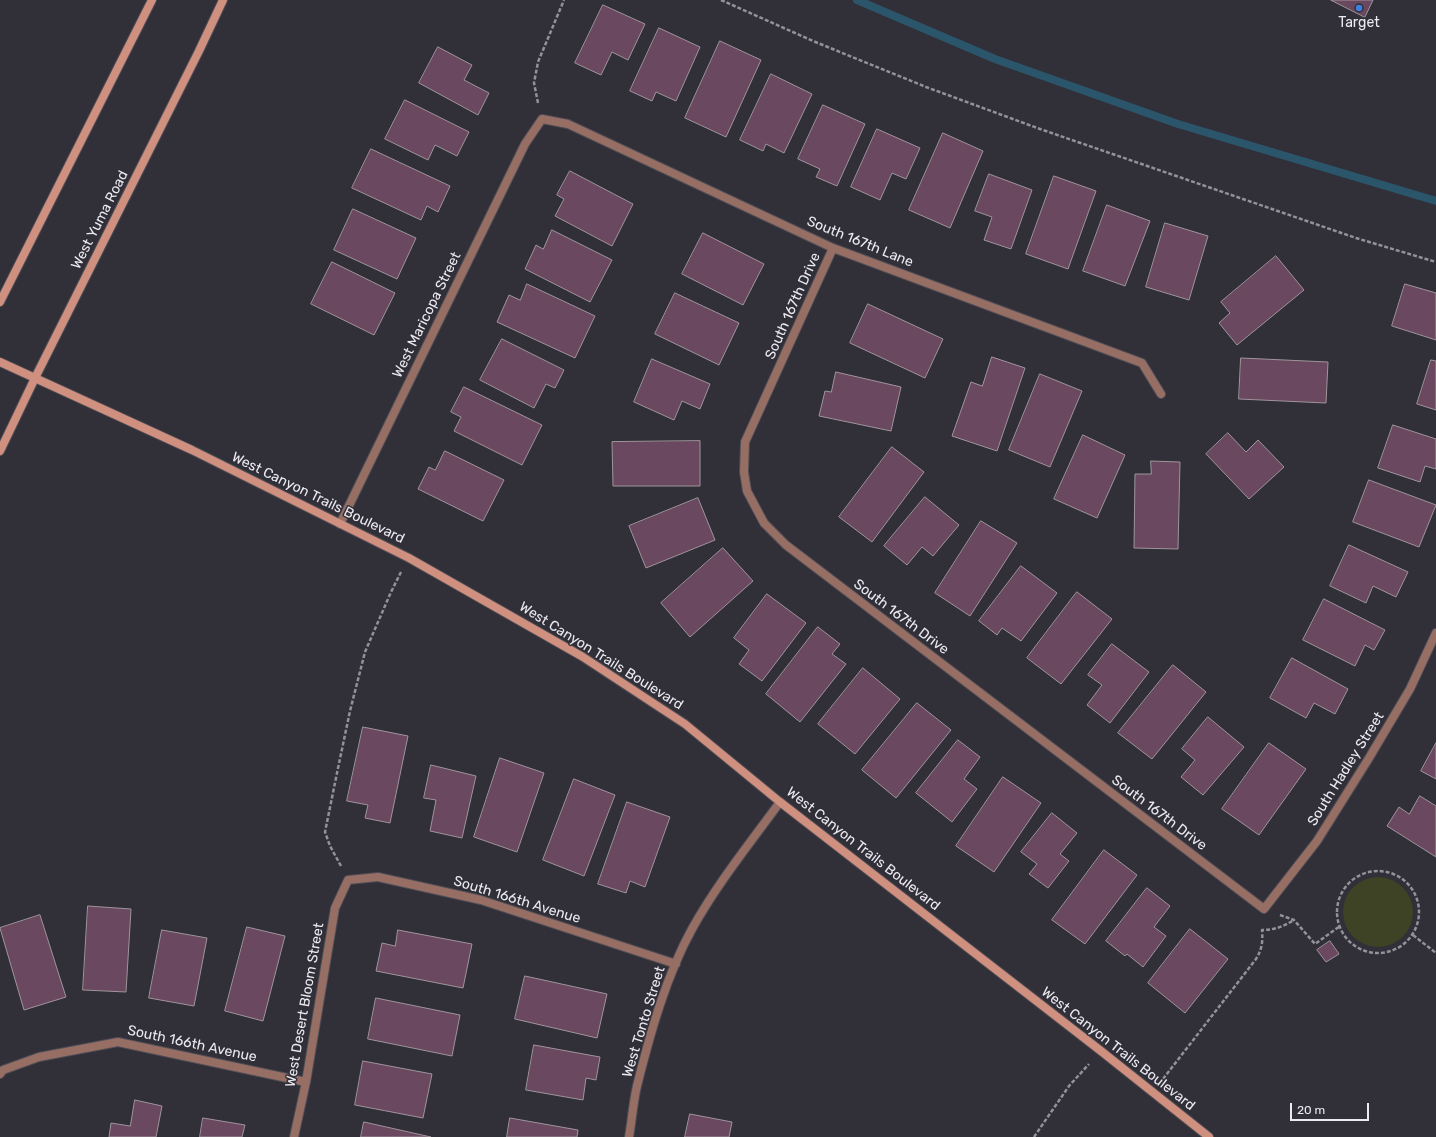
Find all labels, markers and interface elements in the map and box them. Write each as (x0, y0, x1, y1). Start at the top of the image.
marker: Target (1354, 3, 1364, 13)
place label: Target (1338, 15, 1380, 31)
street label: West Yuma Road (68, 168, 132, 272)
street label: South 167th Lane (804, 213, 916, 271)
street label: West Maricopa Street (389, 249, 465, 381)
street label: South 167th Drive (762, 250, 824, 362)
street label: West Canyon Trails Boulevard (229, 449, 407, 547)
street label: South 167th Drive (850, 576, 952, 658)
street label: West Canyon Trails Boulevard (516, 598, 686, 714)
street label: South Hadley Street (1304, 709, 1388, 829)
street label: South 167th Drive (1108, 772, 1210, 854)
street label: West Canyon Trails Boulevard (783, 784, 943, 914)
street label: South 166th Avenue (451, 873, 583, 927)
street label: West Desert Bloom Street (282, 921, 328, 1089)
street label: West Tonto Street (619, 964, 669, 1080)
street label: West Canyon Trails Boulevard (1038, 984, 1198, 1114)
street label: South 166th Avenue (126, 1022, 258, 1066)
scale bar (1292, 1095, 1371, 1121)
text: 20 m (1297, 1103, 1325, 1117)

